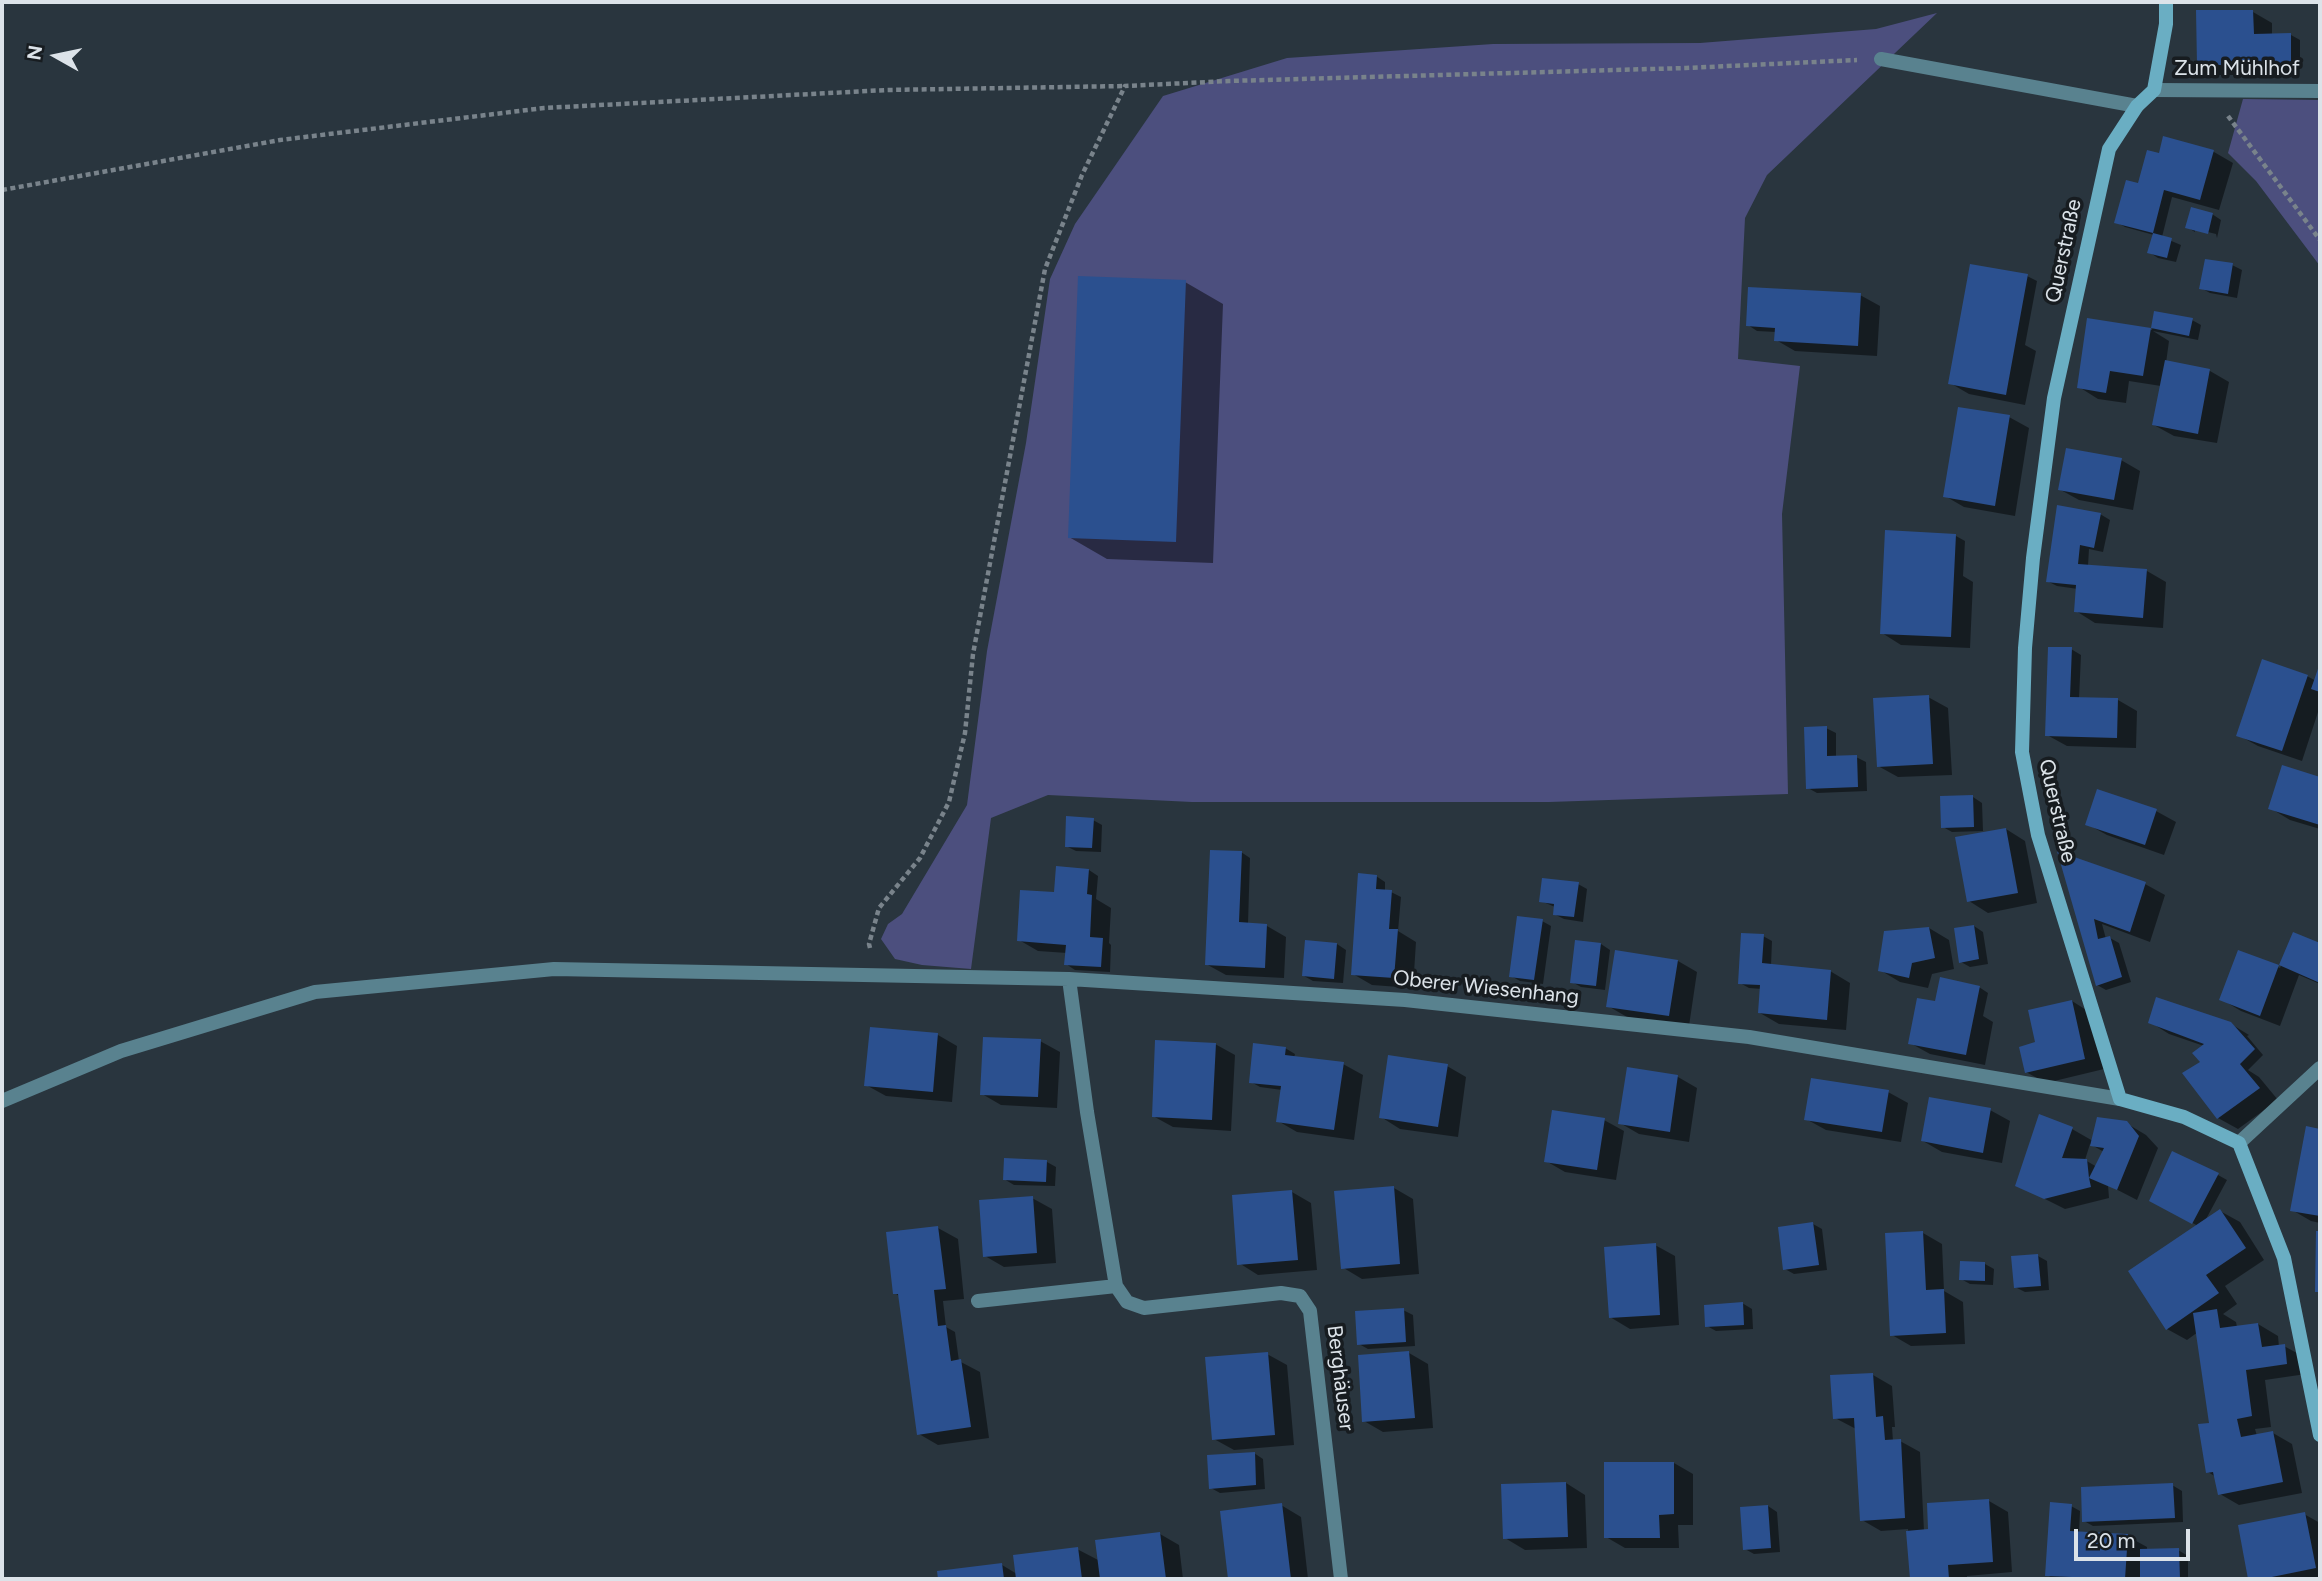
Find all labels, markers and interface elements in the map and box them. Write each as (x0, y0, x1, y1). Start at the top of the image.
north arrow (21, 21, 91, 91)
text: N (22, 44, 47, 62)
street label: Zum Mühlhof (2174, 56, 2300, 82)
street label: Querstraße (2041, 197, 2087, 305)
street label: Querstraße (2033, 757, 2081, 865)
street label: Oberer Wiesenhang (1392, 966, 1580, 1010)
street label: Berghäuser (1321, 1324, 1359, 1432)
scale bar (2077, 1514, 2192, 1558)
text: 20 m (2087, 1528, 2135, 1553)

